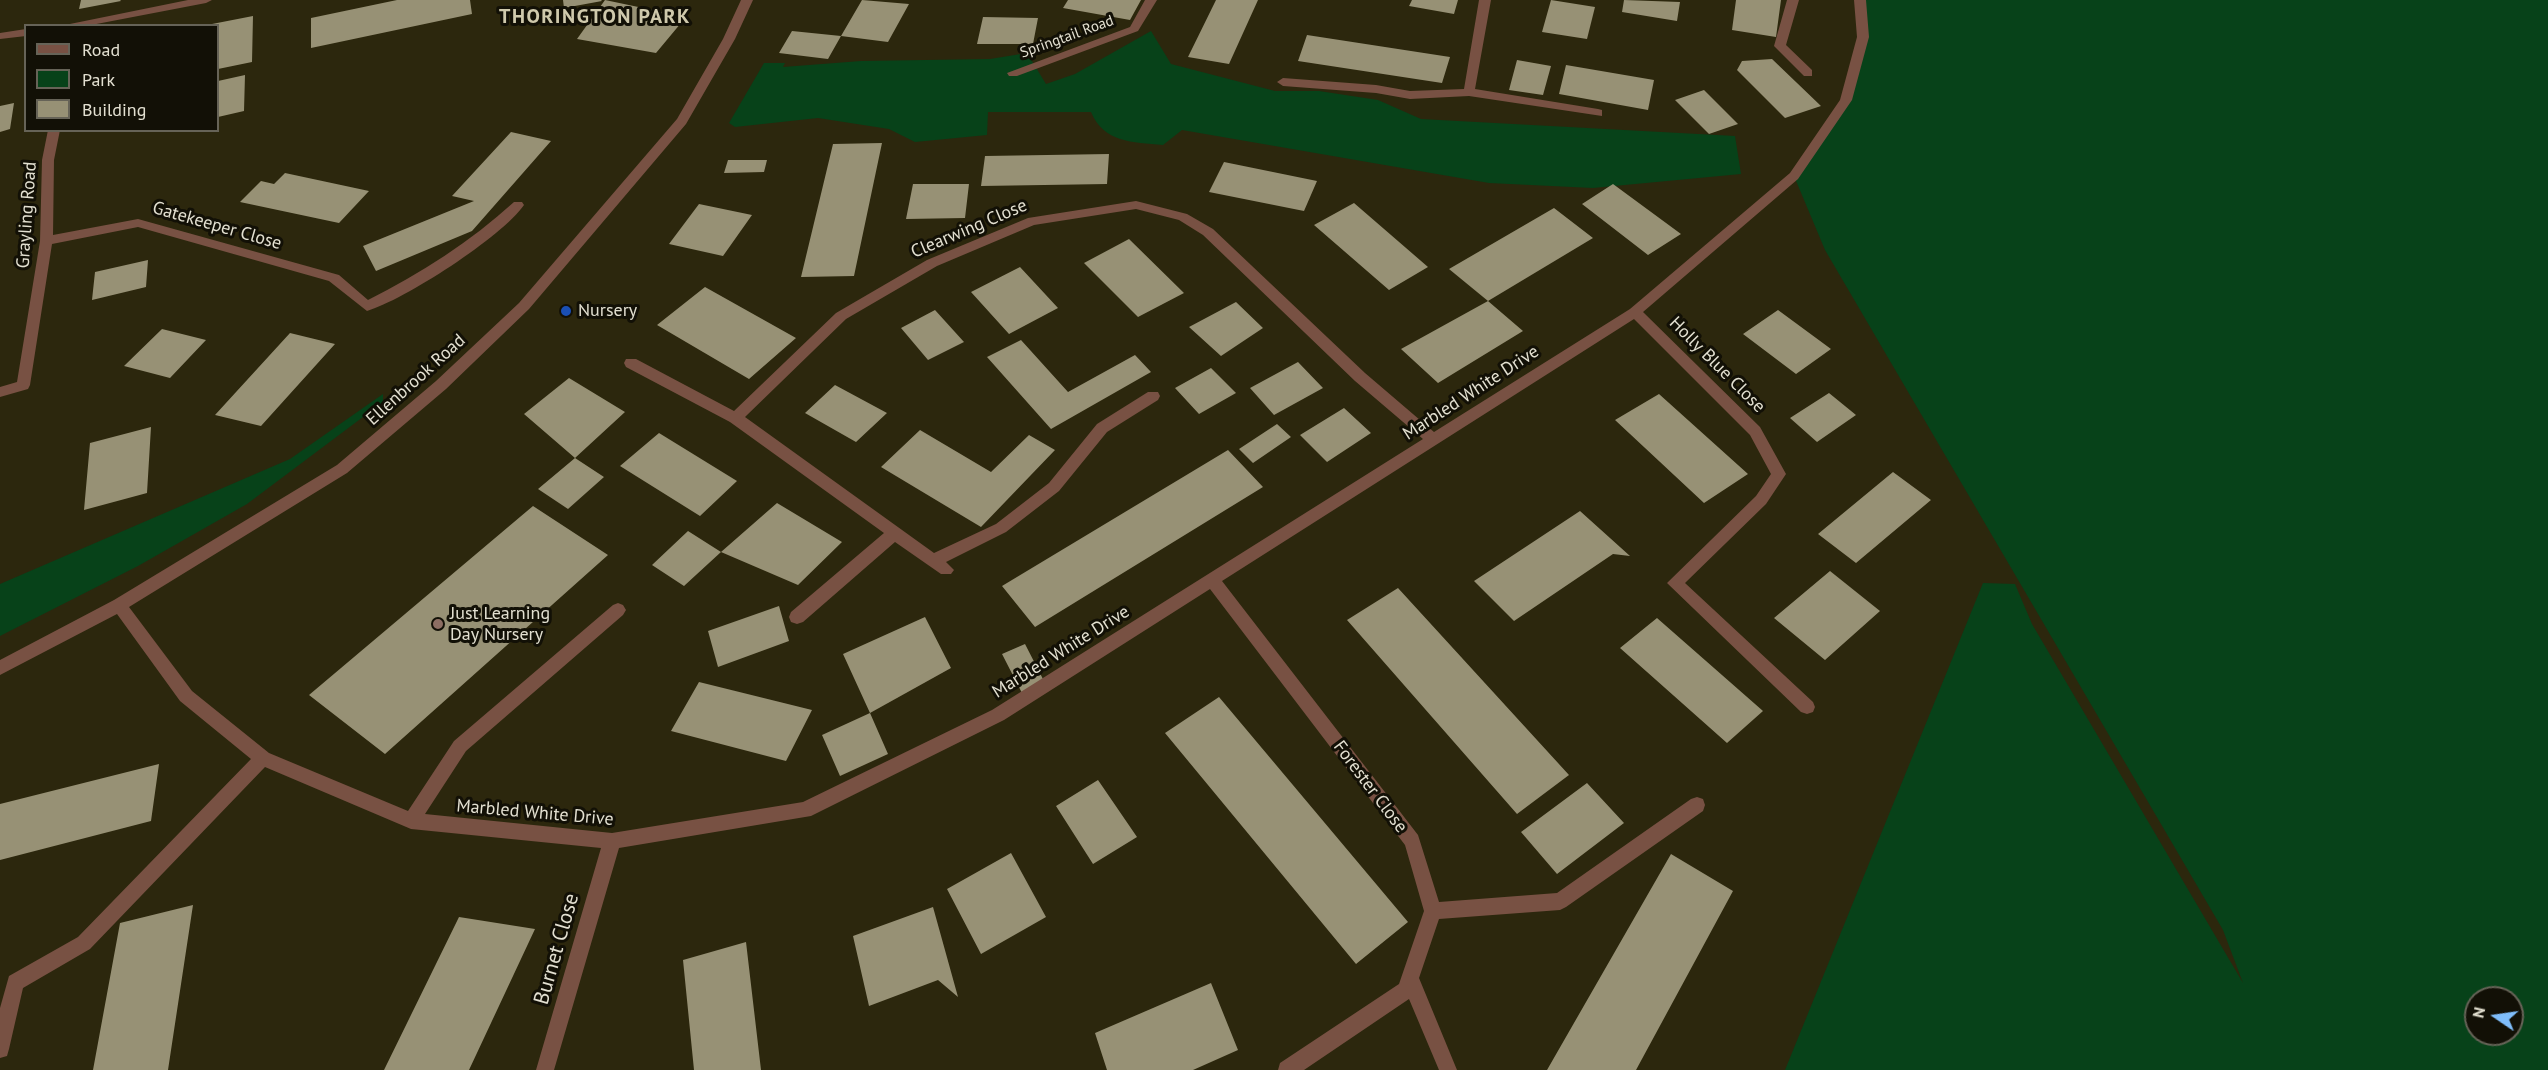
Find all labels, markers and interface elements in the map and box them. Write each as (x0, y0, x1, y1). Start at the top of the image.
district label: THORINGTON PARK (499, 5, 691, 29)
street label: Springtail Road (1018, 12, 1116, 62)
legend (24, 24, 219, 132)
text: Road (82, 38, 120, 61)
text: Park (82, 68, 115, 91)
text: Building (82, 98, 146, 121)
street label: Grayling Road (12, 161, 42, 269)
street label: Clearwing Close (908, 195, 1030, 263)
street label: Gatekeeper Close (150, 197, 284, 255)
place label: Nursery (578, 300, 637, 322)
marker: Nursery (559, 304, 573, 318)
street label: Holly Blue Close (1665, 313, 1769, 417)
street label: Ellenbrook Road (362, 330, 470, 430)
street label: Marbled White Drive (1399, 341, 1543, 445)
street label: Marbled White Drive (988, 601, 1134, 703)
place label: Just Learning Day Nursery (450, 603, 550, 646)
marker: Just Learning Day Nursery (431, 617, 445, 631)
street label: Forester Close (1328, 737, 1412, 837)
street label: Marbled White Drive (456, 795, 614, 831)
street label: Burnet Close (529, 890, 585, 1008)
north arrow (2464, 986, 2524, 1046)
text: N (2467, 1005, 2489, 1020)

